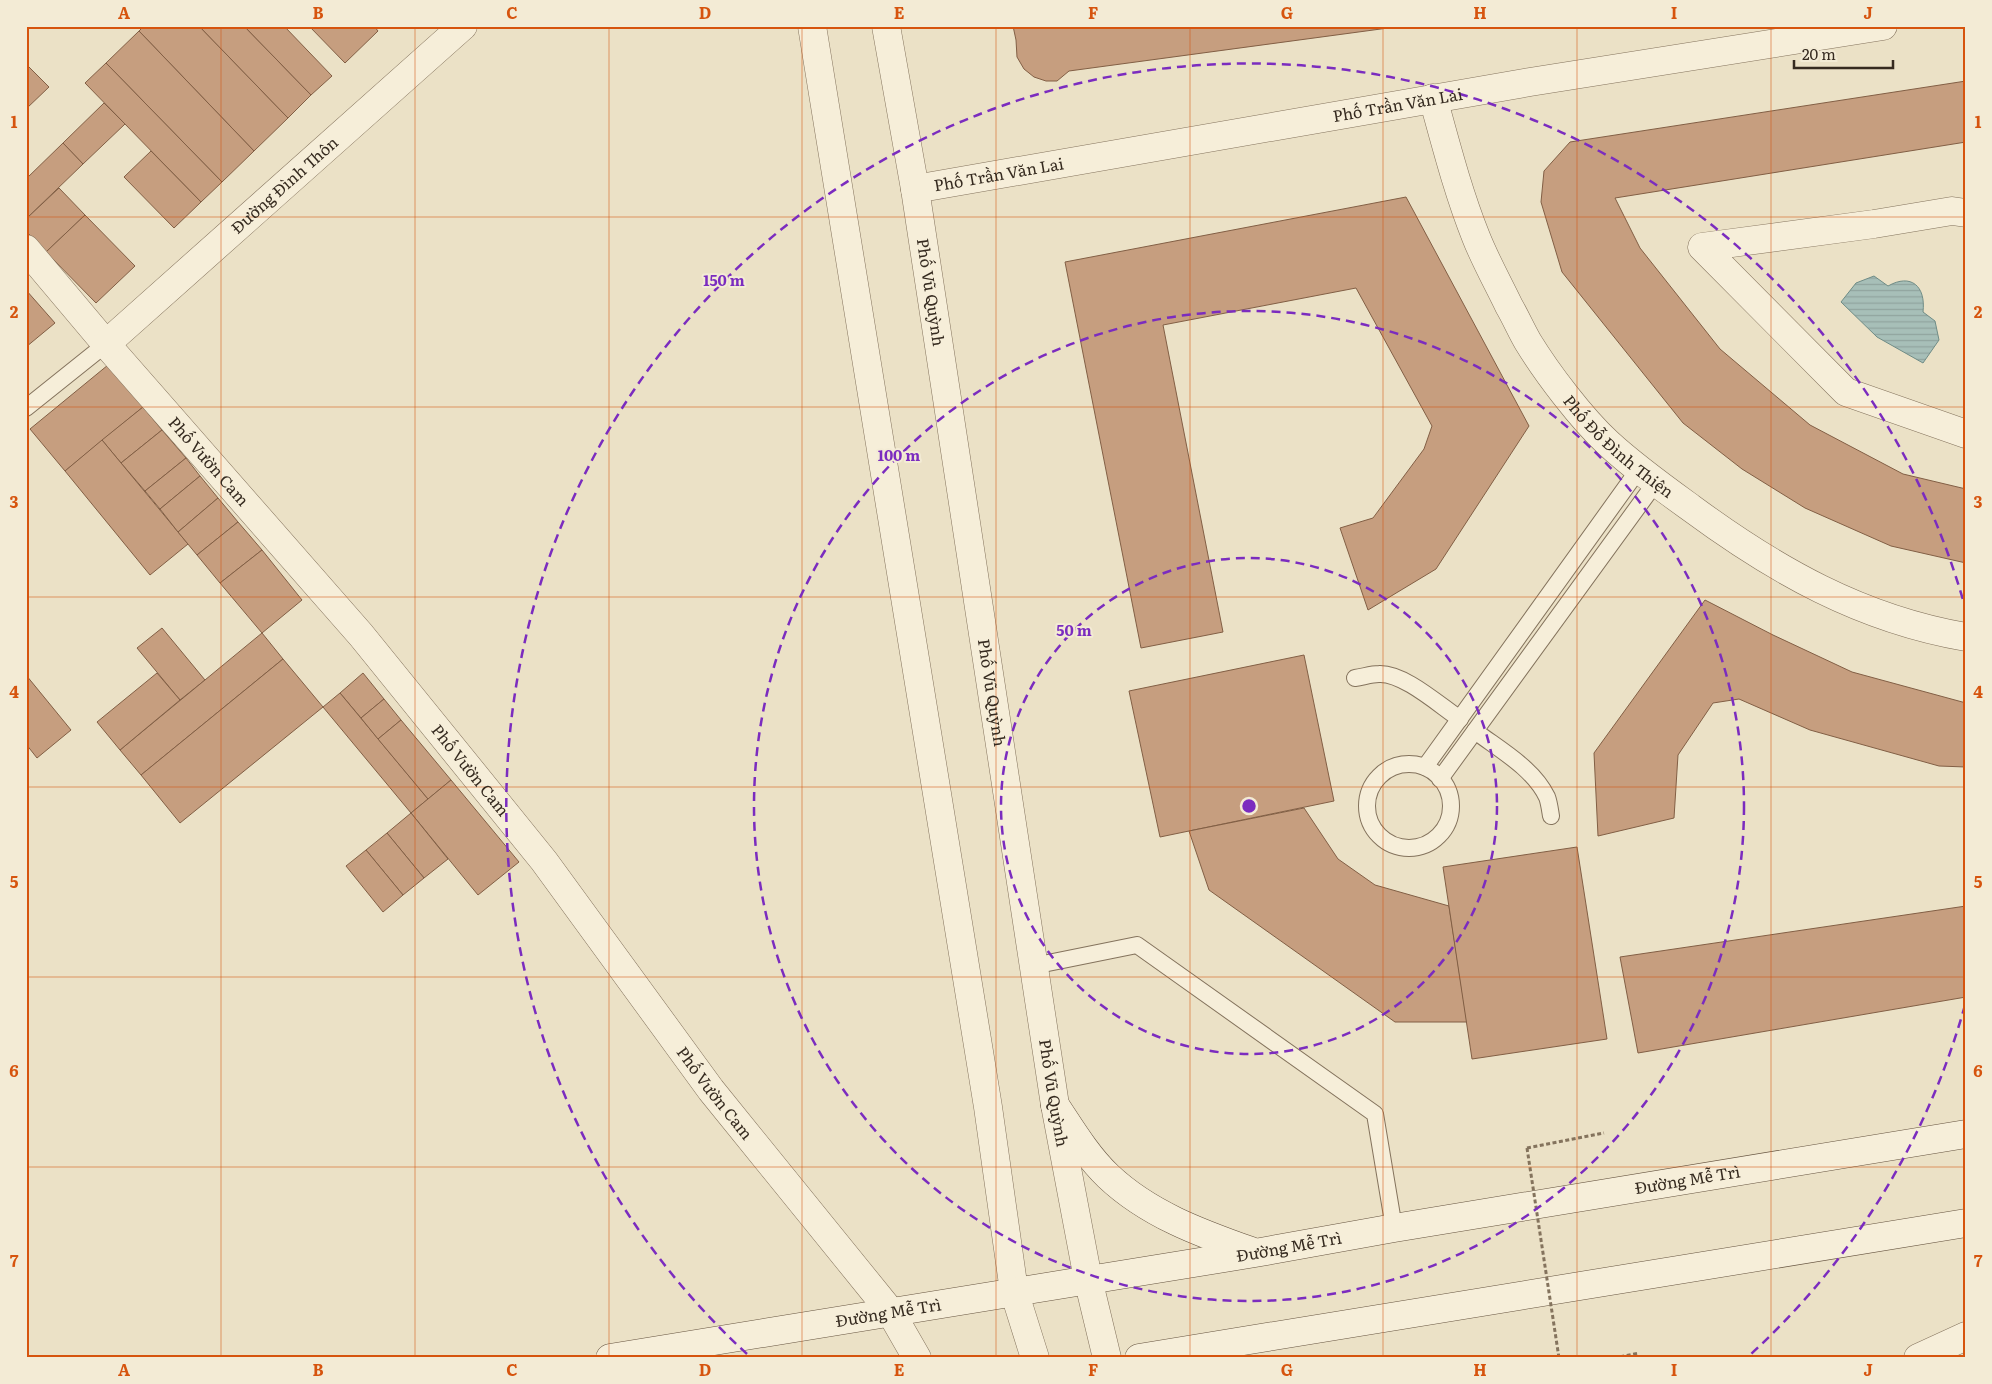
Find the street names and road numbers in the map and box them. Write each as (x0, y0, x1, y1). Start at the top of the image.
street label: Phố Trần Văn Lai (1331, 81, 1464, 127)
street label: Đường Đình Thôn (225, 130, 343, 239)
street label: Phố Trần Văn Lai (932, 150, 1065, 197)
street label: Phố Vũ Quỳnh (912, 236, 952, 348)
street label: Phố Đỗ Đình Thiện (1558, 389, 1680, 503)
street label: Phố Vườn Cam (163, 410, 256, 511)
street label: Phố Vũ Quỳnh (973, 637, 1013, 748)
street label: Phố Vườn Cam (427, 718, 516, 821)
street label: Phố Vũ Quỳnh (1034, 1037, 1076, 1149)
street label: Phố Vườn Cam (672, 1041, 760, 1145)
street label: Đường Mễ Trì (1633, 1158, 1742, 1199)
street label: Đường Mễ Trì (1234, 1225, 1343, 1267)
street label: Đường Mễ Trì (834, 1291, 943, 1332)

